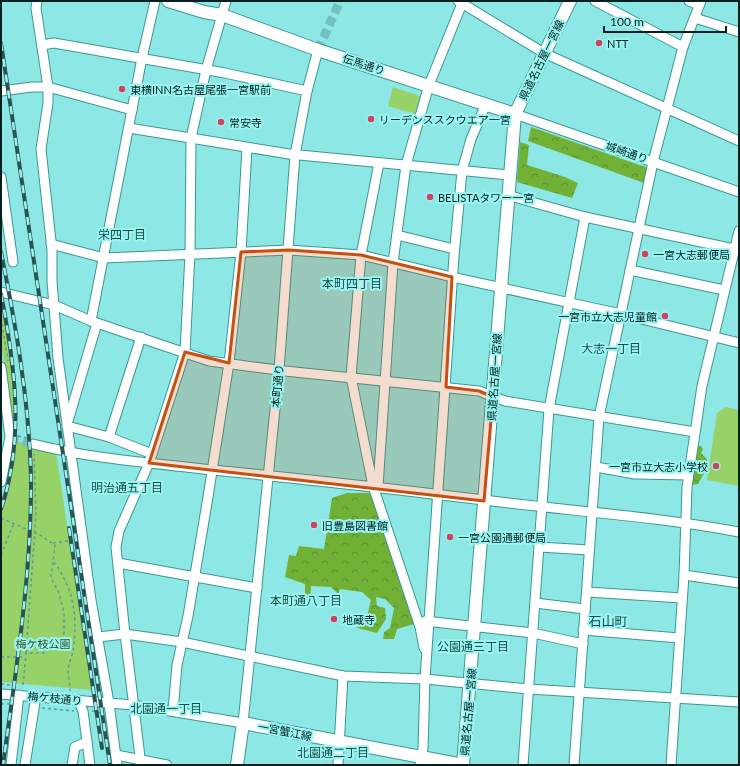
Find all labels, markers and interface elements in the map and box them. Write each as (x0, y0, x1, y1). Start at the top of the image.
scale bar (604, 8, 726, 34)
text: 100 m (610, 14, 644, 29)
street label: 県道名古屋一宮線 (516, 18, 566, 102)
place label: NTT (607, 37, 629, 50)
marker: NTT (594, 38, 604, 48)
street label: 伝馬通り (341, 51, 387, 77)
place label: 東横INN名古屋尾張一宮駅前 (130, 83, 271, 96)
marker: 東横INN名古屋尾張一宮駅前 (117, 84, 127, 94)
place label: リーデンススクウエア一宮 (379, 113, 511, 126)
marker: リーデンススクウエア一宮 (366, 114, 376, 124)
place label: 常安寺 (229, 116, 262, 129)
marker: 常安寺 (216, 117, 226, 127)
street label: 城崎通り (604, 139, 650, 165)
place label: BELISTAタワー一宮 (438, 191, 534, 204)
marker: BELISTAタワー一宮 (425, 192, 435, 202)
district label: 栄四丁目 (98, 227, 146, 242)
place label: 一宮大志郵便局 (653, 248, 730, 261)
marker: 一宮大志郵便局 (640, 249, 650, 259)
district label: 本町四丁目 (322, 276, 382, 291)
place label: 一宮市立大志児童館 (558, 310, 657, 323)
marker: 一宮市立大志児童館 (660, 311, 670, 321)
street label: 県道名古屋一宮線 (484, 333, 504, 421)
district label: 大志一丁目 (581, 341, 641, 356)
street label: 本町通り (269, 364, 285, 408)
place label: 一宮市立大志小学校 (609, 460, 708, 473)
marker: 一宮市立大志小学校 (711, 461, 721, 471)
district label: 明治通五丁目 (91, 480, 163, 495)
place label: 旧豊島図書館 (322, 519, 388, 532)
marker: 旧豊島図書館 (309, 520, 319, 530)
place label: 一宮公園通郵便局 (458, 531, 546, 544)
marker: 一宮公園通郵便局 (445, 532, 455, 542)
district label: 本町通八丁目 (270, 593, 342, 608)
place label: 地蔵寺 (342, 613, 375, 626)
district label: 石山町 (588, 613, 628, 629)
marker: 地蔵寺 (329, 614, 339, 624)
park label: 梅ケ枝公園 (16, 637, 71, 650)
district label: 公園通三丁目 (437, 639, 509, 654)
street label: 県道名古屋一宮線 (458, 668, 478, 756)
street label: 梅ケ枝通り (27, 689, 83, 707)
district label: 北園通一丁目 (130, 701, 202, 716)
street label: 一宮蟹江線 (257, 719, 313, 743)
district label: 北園通二丁目 (297, 745, 369, 760)

